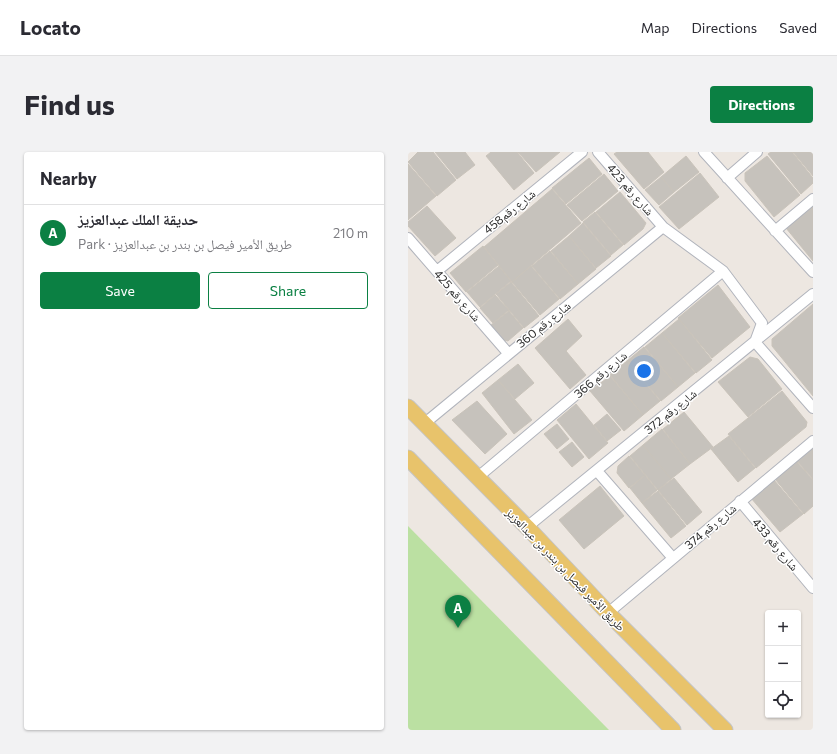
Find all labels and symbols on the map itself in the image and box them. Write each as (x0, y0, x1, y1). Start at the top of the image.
street label: شارع رقم 423 (603, 160, 657, 219)
street label: شارع رقم458 (480, 186, 539, 238)
street label: شارع رقم 425 (430, 266, 484, 325)
street label: شارع رقم 360 (513, 298, 574, 352)
street label: شارع رقم 366 (571, 348, 631, 402)
your location (634, 361, 654, 381)
street label: شارع رقم 372 (641, 386, 700, 438)
street label: شارع رقم 374 (681, 500, 740, 553)
street label: طريق الأمير فيصل بن بندر بن عبدالعزيز (502, 504, 628, 634)
street label: شارع رقم 433 (748, 515, 802, 574)
pin: A (445, 595, 471, 628)

